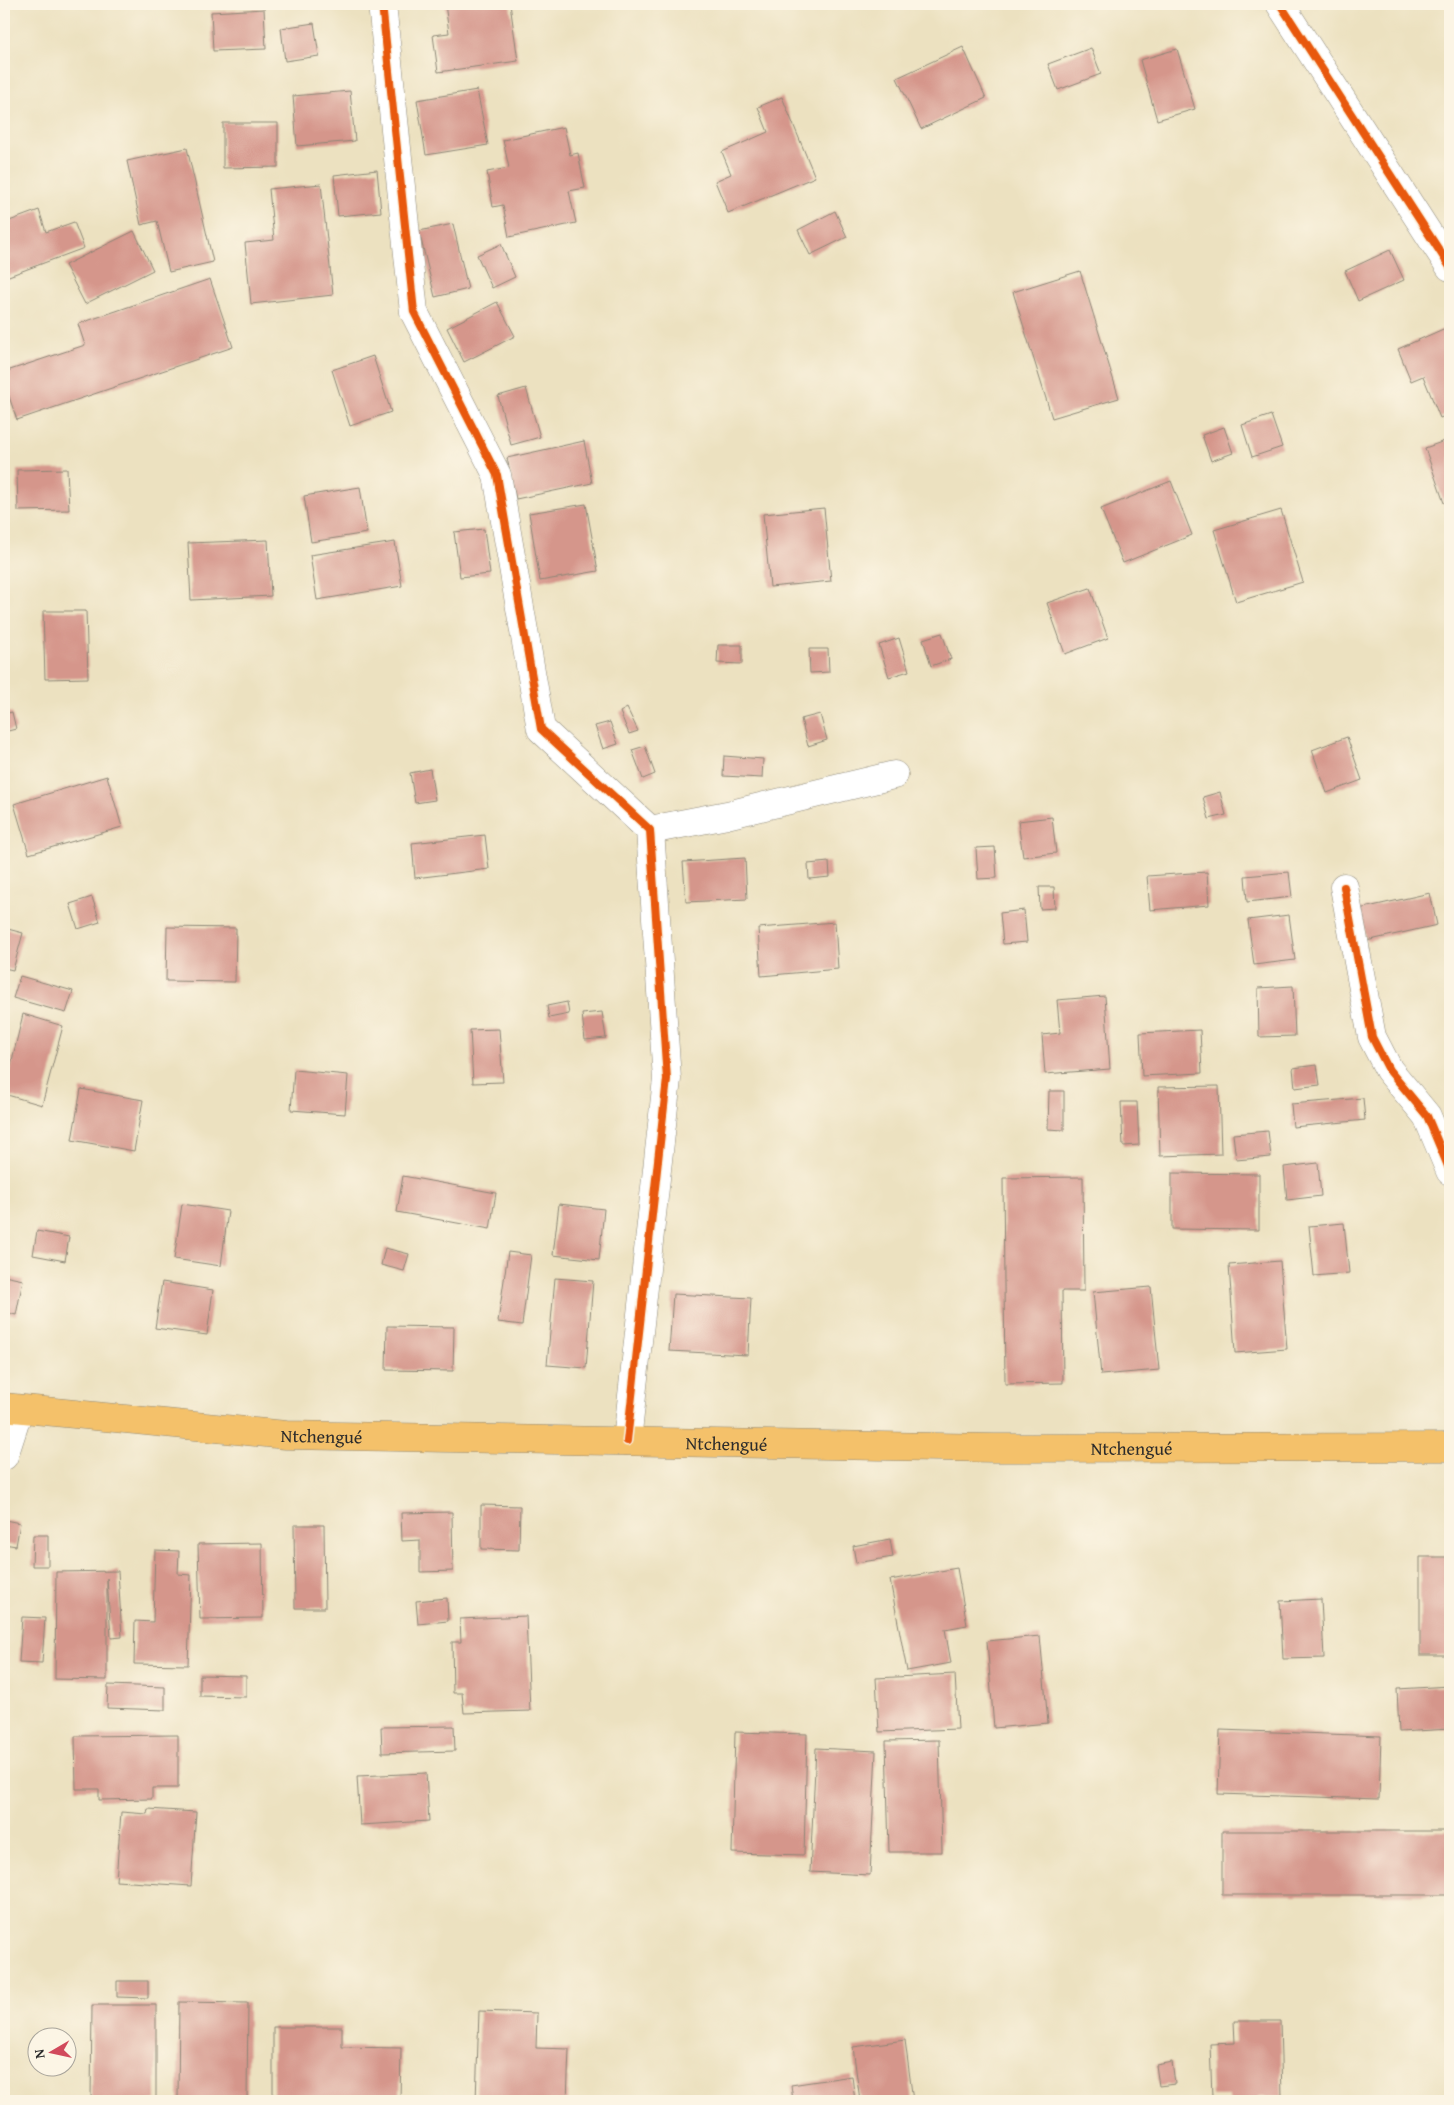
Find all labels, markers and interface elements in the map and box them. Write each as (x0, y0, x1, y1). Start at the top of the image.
street label: Ntchengué (281, 1421, 363, 1450)
street label: Ntchengué (685, 1429, 768, 1457)
street label: Ntchengué (1091, 1434, 1172, 1461)
north arrow (28, 2028, 78, 2078)
text: N (28, 2047, 50, 2060)

